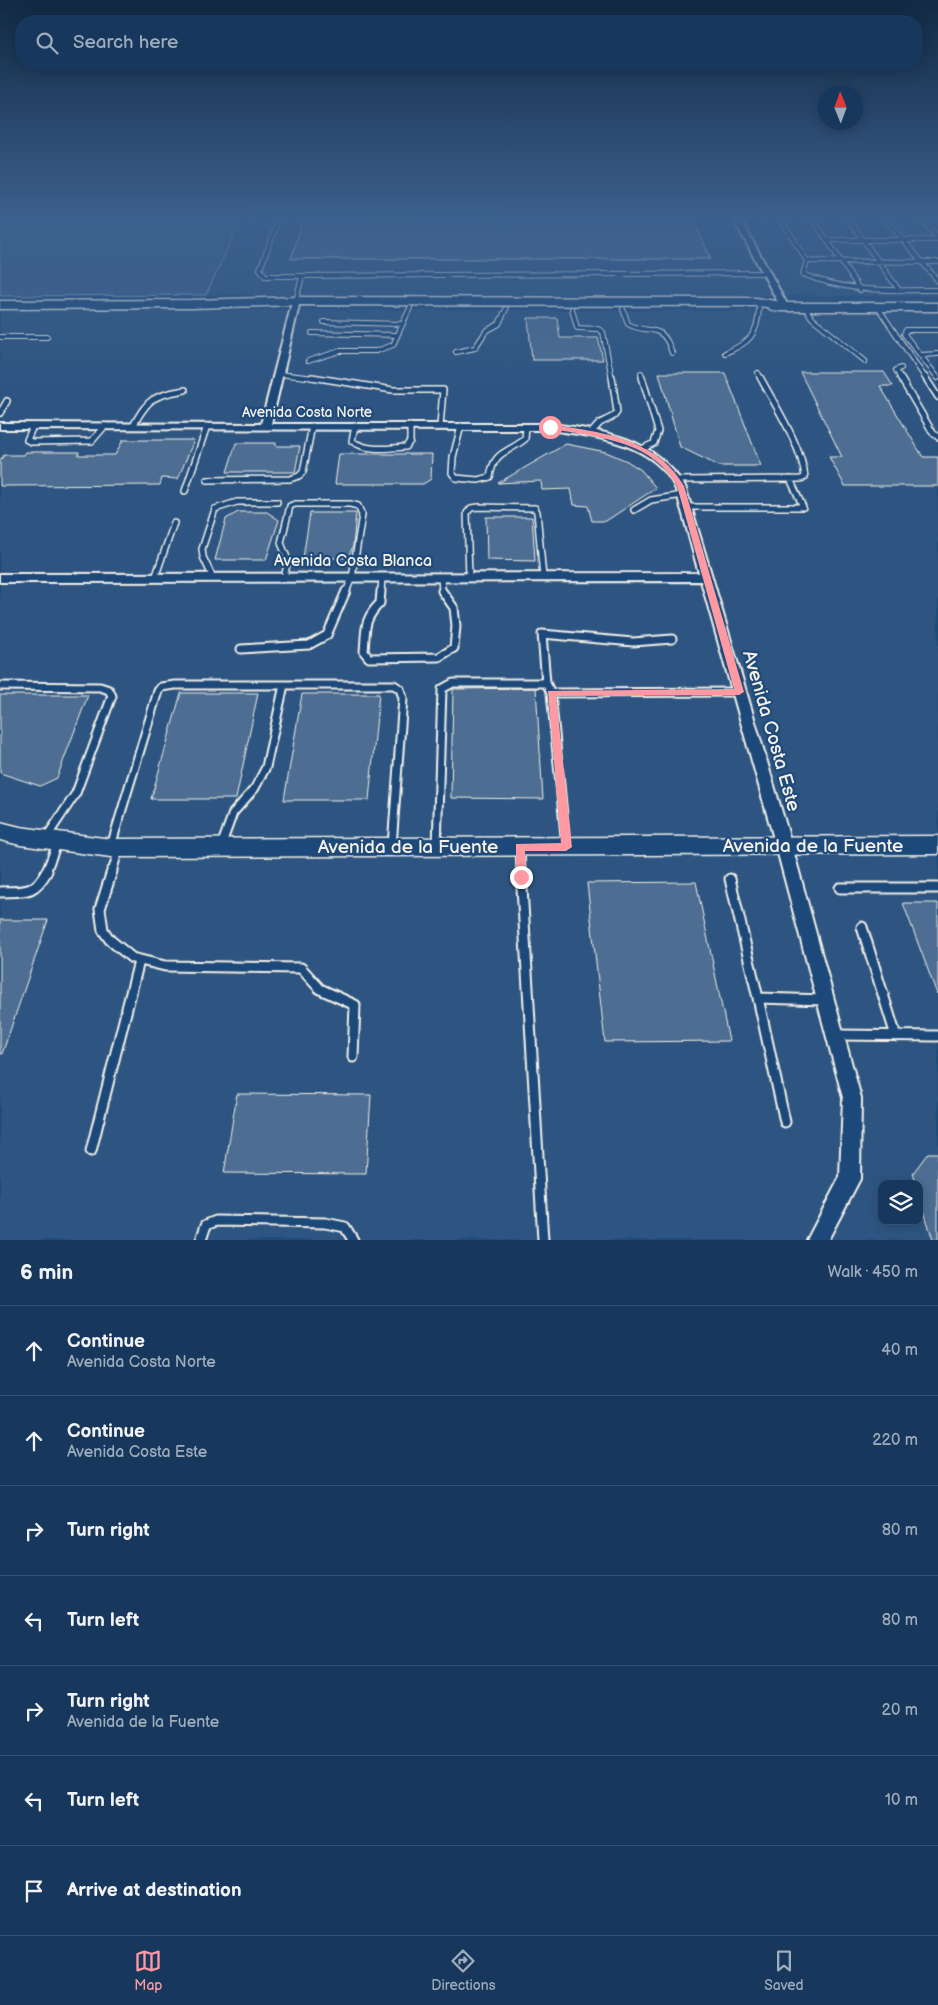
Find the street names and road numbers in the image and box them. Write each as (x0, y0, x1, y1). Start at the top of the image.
street label: Avenida Costa Norte (242, 404, 372, 421)
street label: Avenida Costa Blanca (274, 552, 432, 571)
street label: Avenida Costa Este (737, 648, 805, 814)
street label: Avenida de la Fuente (723, 835, 903, 858)
street label: Avenida de la Fuente (318, 836, 498, 859)

